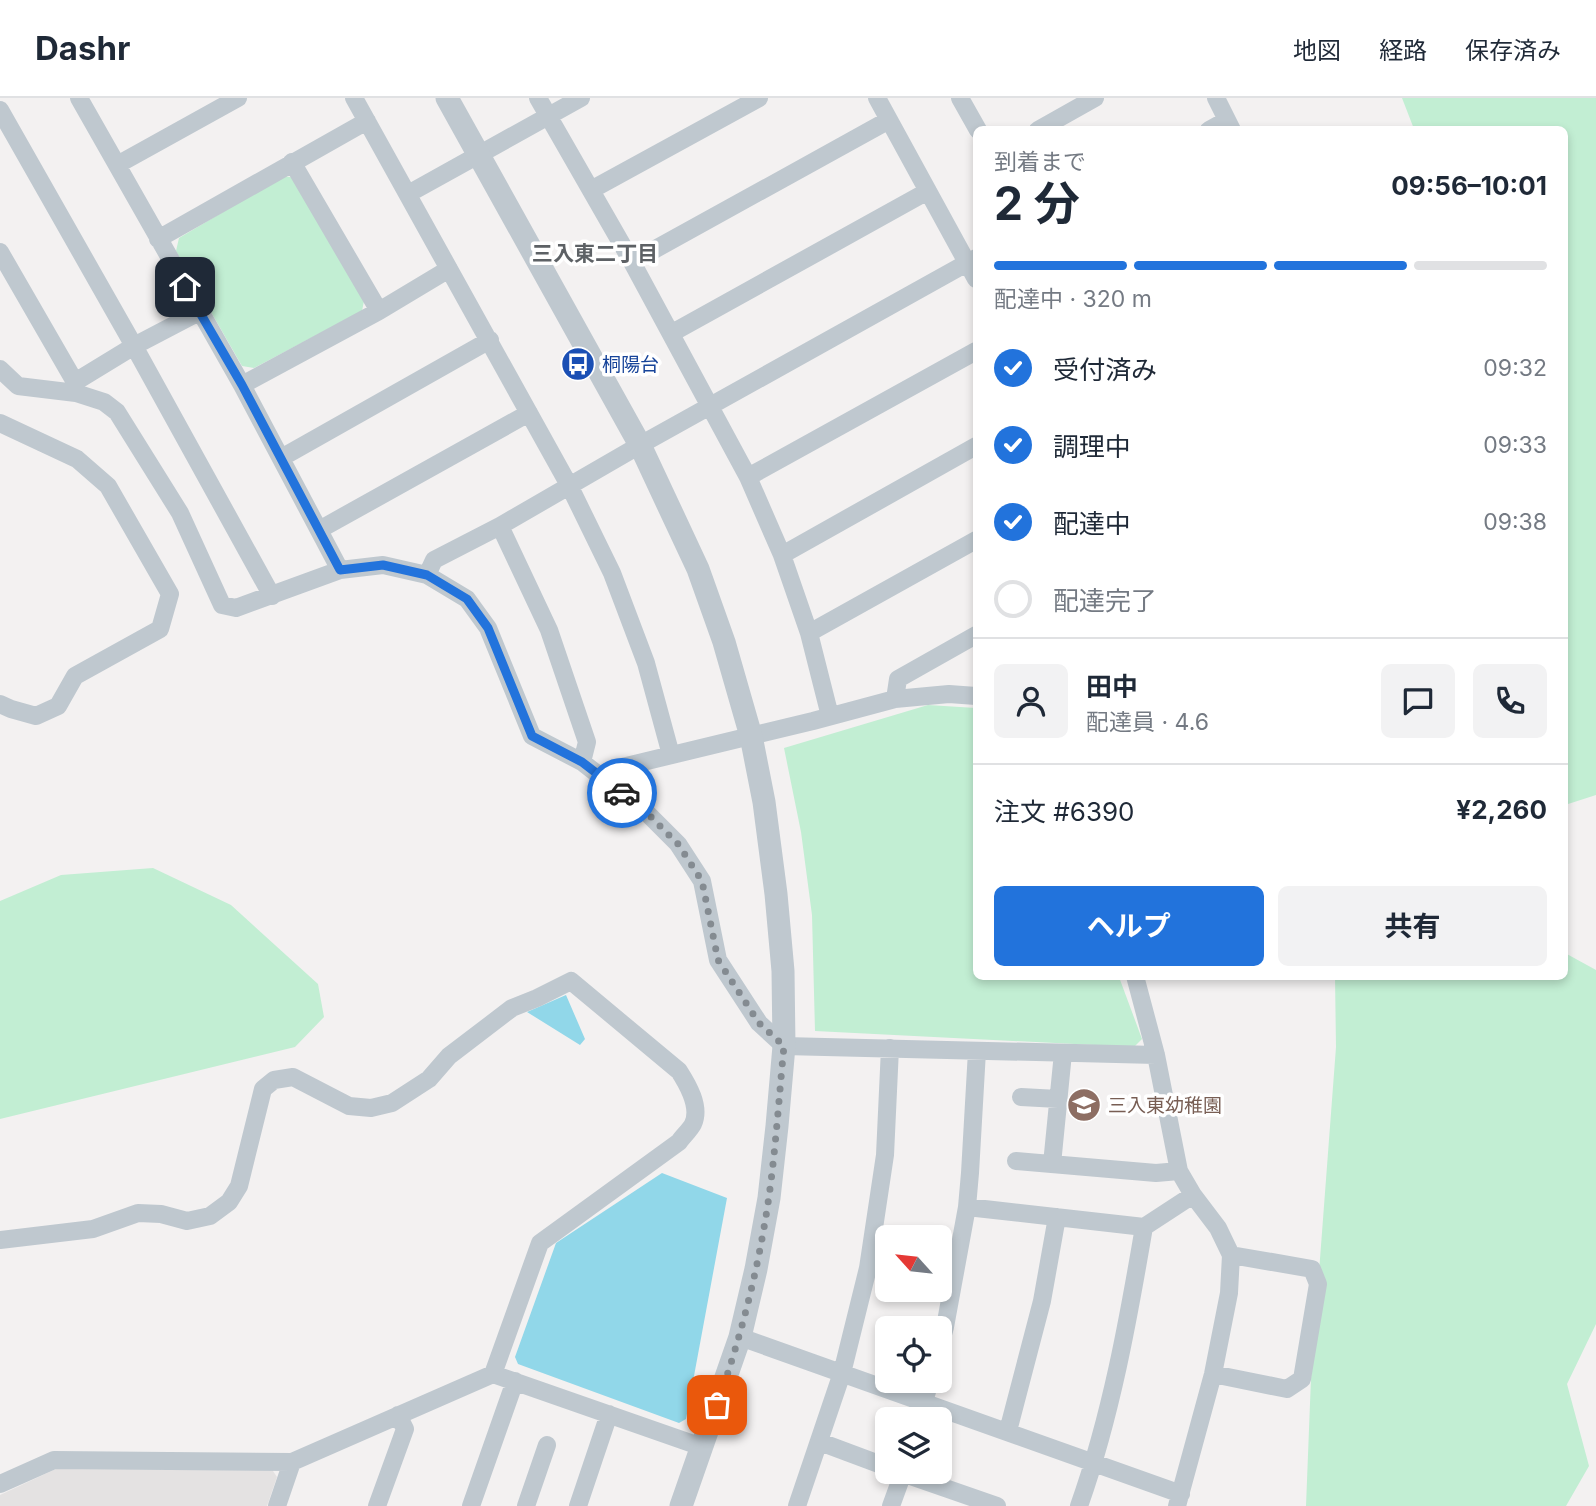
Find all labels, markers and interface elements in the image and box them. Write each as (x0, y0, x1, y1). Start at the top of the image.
text: Dashr (35, 28, 130, 68)
text: 地図 (1293, 36, 1341, 65)
text: 経路 (1379, 36, 1427, 65)
text: 保存済み (1465, 36, 1561, 65)
text: 到着まで (994, 148, 1086, 176)
text: 09:56–10:01 (1391, 170, 1547, 201)
text: 2 分 (994, 175, 1080, 231)
district label: 三入東二丁目 (532, 241, 658, 266)
pin (155, 257, 215, 317)
icon: home (166, 268, 204, 306)
text: 配達中 · 320 m (994, 285, 1152, 313)
bus stop icon: 桐陽台 (559, 345, 597, 383)
icon: check (994, 349, 1032, 387)
place label: 桐陽台 (602, 353, 659, 376)
text: 受付済み (1053, 354, 1157, 385)
text: 09:32 (1483, 354, 1547, 382)
icon: check (994, 426, 1032, 464)
text: 調理中 (1053, 431, 1131, 462)
text: 09:33 (1483, 431, 1547, 459)
icon: check (994, 503, 1032, 541)
text: 配達中 (1053, 508, 1131, 539)
text: 09:38 (1483, 508, 1547, 536)
text: 配達完了 (1053, 585, 1157, 616)
button: person (994, 664, 1068, 738)
button: chat (1381, 664, 1455, 738)
button: phone (1473, 664, 1547, 738)
text: 田中 (1086, 671, 1138, 702)
text: 配達員 · 4.6 (1086, 708, 1209, 736)
courier (587, 758, 657, 828)
icon: car (603, 774, 641, 812)
text: ¥2,260 (1456, 794, 1547, 825)
text: 注文 #6390 (994, 796, 1135, 827)
button: ヘルプ (994, 886, 1264, 966)
button: 共有 (1278, 886, 1547, 966)
school or university icon: 三入東幼稚園 (1065, 1086, 1103, 1124)
place label: 三入東幼稚園 (1108, 1094, 1222, 1117)
north arrow (875, 1225, 952, 1302)
map controls (875, 1225, 952, 1484)
button: locate (875, 1316, 952, 1393)
pin (687, 1375, 747, 1435)
icon: bag (698, 1386, 736, 1424)
button: layers (875, 1407, 952, 1484)

